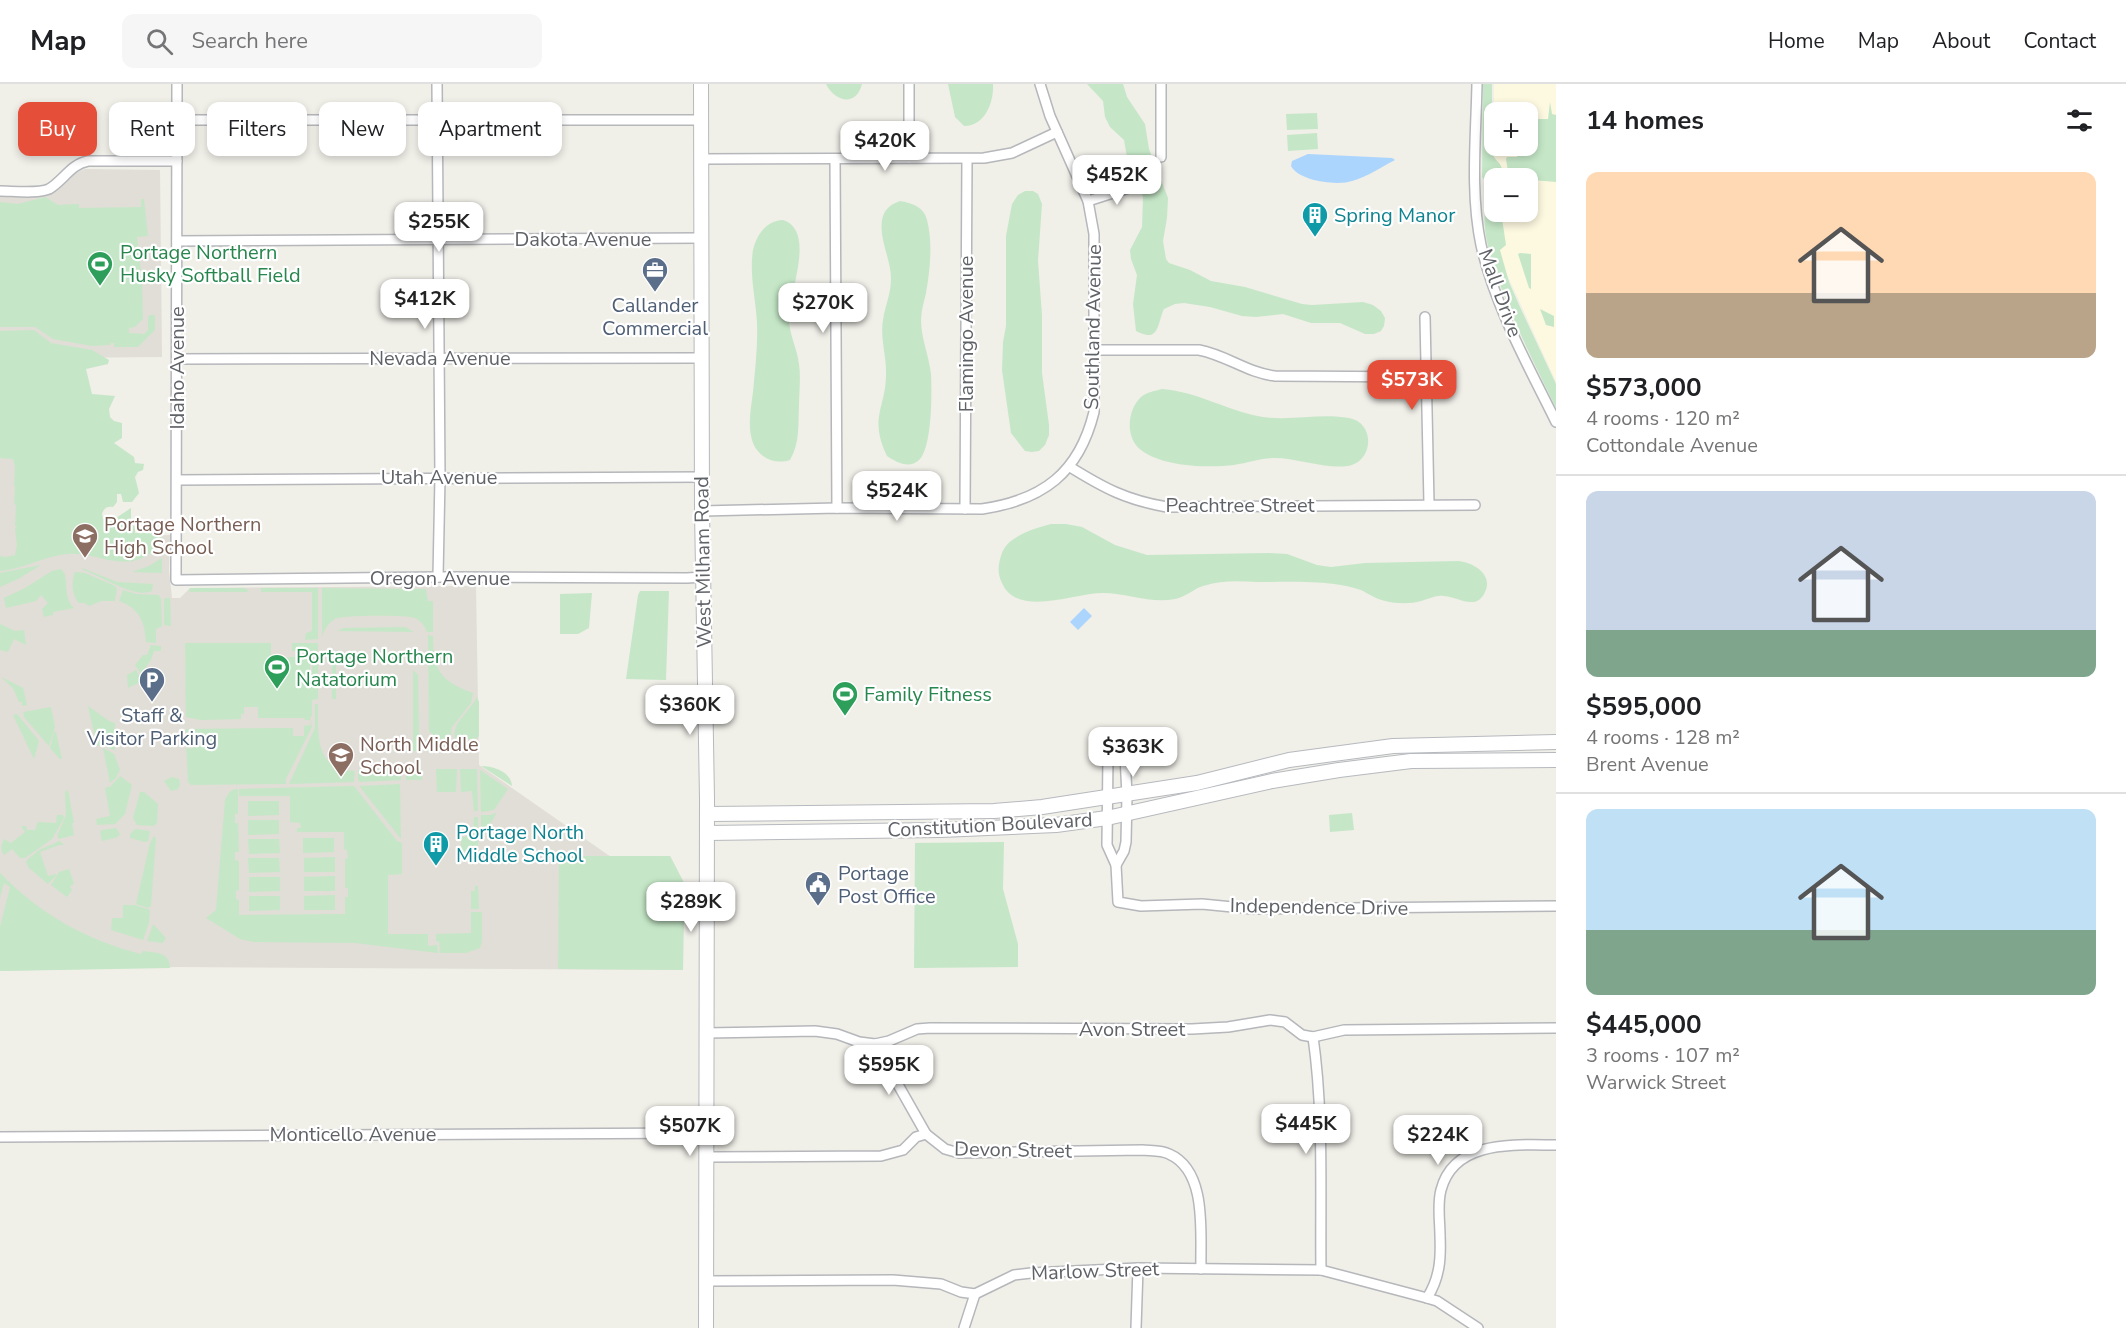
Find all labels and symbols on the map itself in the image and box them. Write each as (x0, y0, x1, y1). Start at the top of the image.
pin: $420K (843, 121, 927, 172)
pin: $452K (1075, 155, 1159, 206)
building icon: Spring Manor (1300, 200, 1330, 238)
pin: $255K (397, 202, 481, 253)
place label: Spring Manor (1334, 202, 1455, 229)
street label: Dakota Avenue (514, 226, 652, 253)
place label: Portage Northern Husky Softball Field (120, 239, 301, 289)
street label: Southland Avenue (1078, 244, 1108, 410)
street label: Mall Drive (1472, 245, 1528, 341)
sports icon: Portage Northern Husky Softball Field (85, 249, 115, 287)
office icon: Callander Commercial (640, 255, 670, 293)
street label: Flamingo Avenue (953, 256, 980, 412)
pin: $412K (383, 279, 467, 330)
pin: $270K (781, 283, 865, 334)
place label: Callander Commercial (602, 292, 708, 342)
street label: Idaho Avenue (164, 306, 191, 430)
street label: Nevada Avenue (369, 345, 511, 372)
pin: $573K (1370, 360, 1454, 411)
street label: Utah Avenue (381, 464, 497, 491)
pin: $524K (855, 471, 939, 522)
street label: West Milham Road (688, 476, 718, 648)
street label: Peachtree Street (1165, 492, 1316, 519)
place label: Portage Northern High School (104, 511, 261, 561)
school or university icon: Portage Northern High School (70, 521, 100, 559)
street label: Oregon Avenue (370, 565, 510, 592)
place label: Portage Northern Natatorium (296, 643, 453, 693)
sports icon: Portage Northern Natatorium (262, 652, 292, 690)
parking icon: Staff & Visitor Parking (137, 665, 167, 703)
sports icon: Family Fitness (830, 679, 860, 717)
place label: Family Fitness (864, 681, 992, 708)
pin: $360K (648, 685, 732, 736)
place label: Staff & Visitor Parking (86, 702, 217, 752)
pin: $363K (1091, 727, 1175, 778)
place label: North Middle School (360, 731, 479, 781)
school or university icon: North Middle School (326, 740, 356, 778)
street label: Constitution Boulevard (887, 806, 1093, 844)
place label: Portage North Middle School (456, 819, 584, 869)
building icon: Portage North Middle School (421, 829, 451, 867)
place label: Portage Post Office (838, 860, 936, 910)
public building icon: Portage Post Office (803, 869, 833, 907)
pin: $289K (649, 882, 733, 933)
street label: Independence Drive (1230, 892, 1408, 922)
street label: Avon Street (1079, 1016, 1186, 1043)
pin: $595K (847, 1045, 931, 1096)
pin: $445K (1264, 1104, 1348, 1155)
pin: $507K (648, 1106, 732, 1157)
pin: $224K (1396, 1115, 1480, 1166)
street label: Monticello Avenue (270, 1121, 437, 1148)
street label: Devon Street (954, 1135, 1073, 1165)
street label: Marlow Street (1030, 1255, 1161, 1287)

